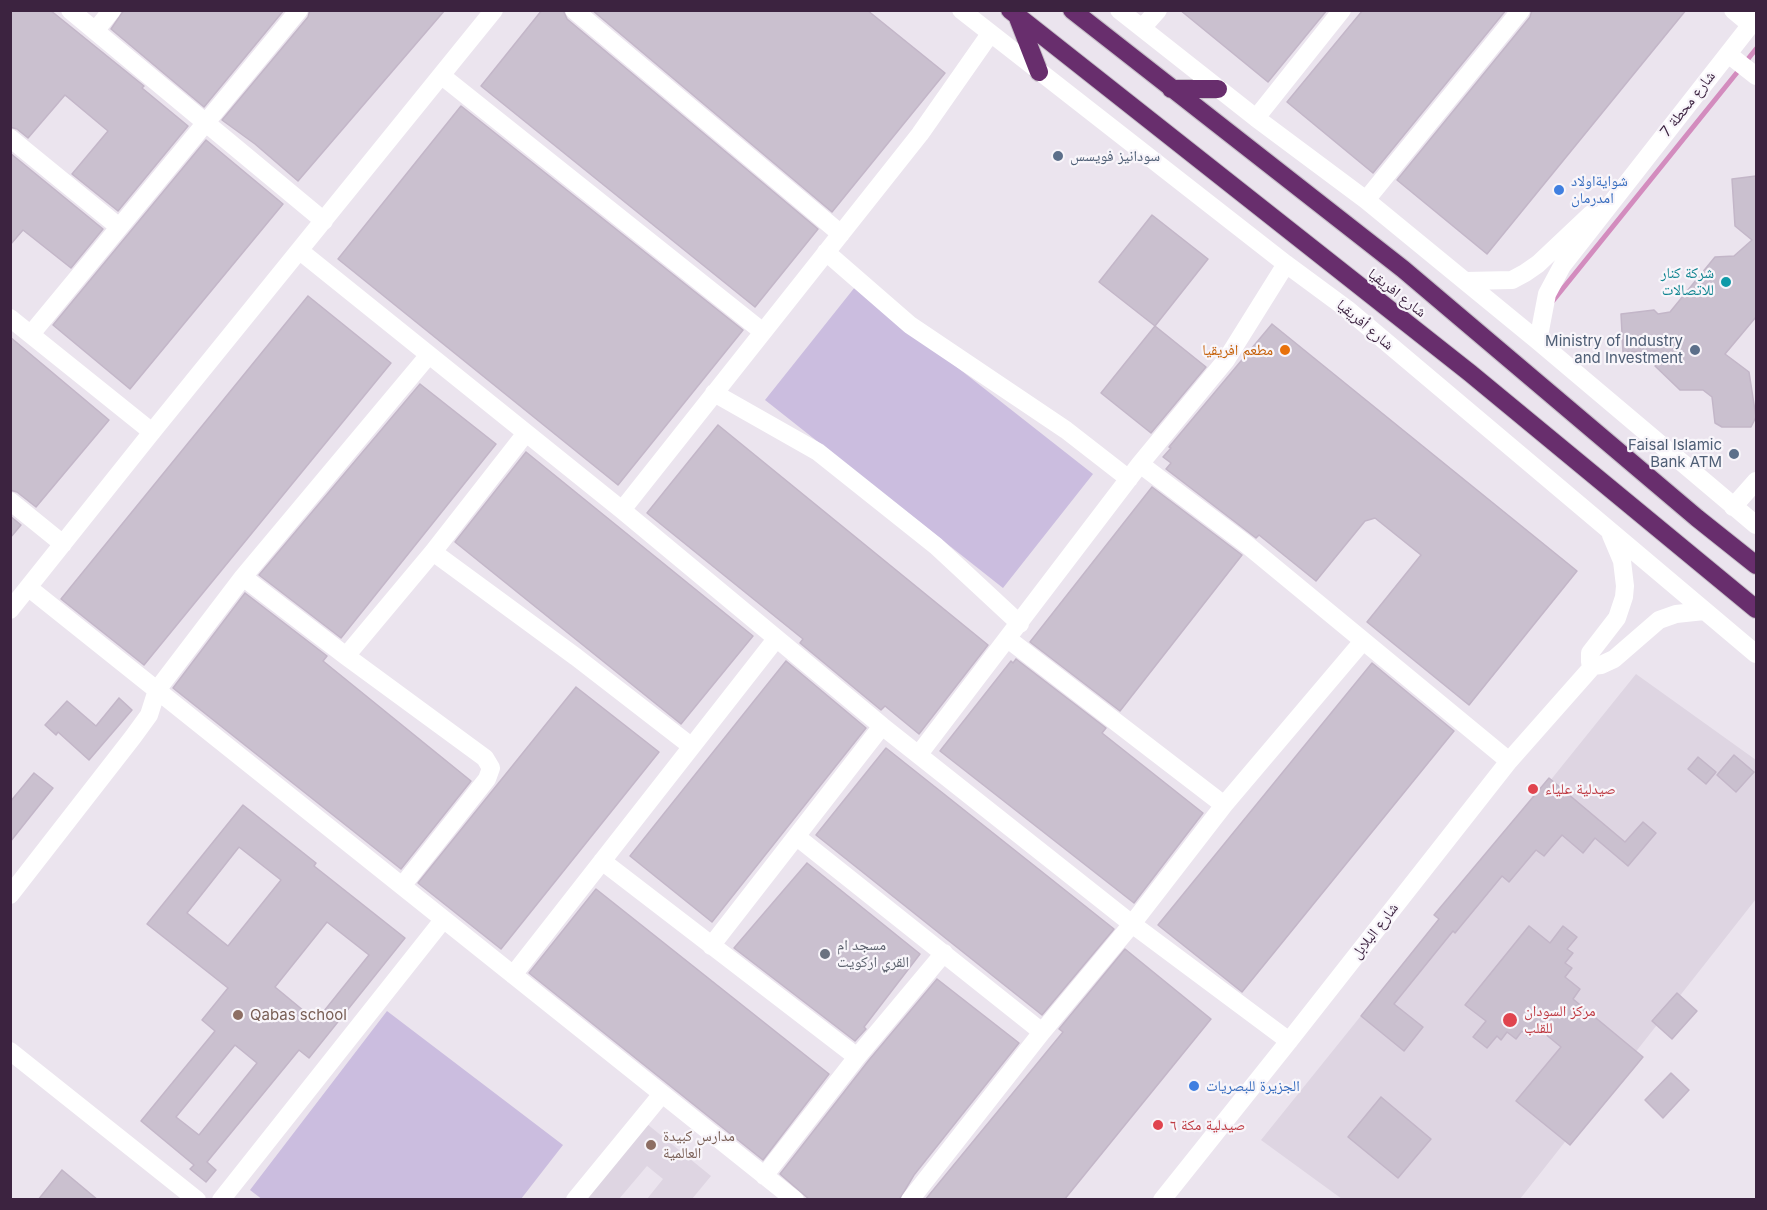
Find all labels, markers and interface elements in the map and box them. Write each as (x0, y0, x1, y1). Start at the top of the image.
street label: شارع محطة 7 (1657, 68, 1719, 140)
place label: سودانيز فويسس (1070, 147, 1160, 165)
marker: سودانيز فويسس (1051, 149, 1065, 163)
place label: شوايةاولاد امدرمان (1571, 172, 1628, 207)
marker: شوايةاولاد امدرمان (1552, 183, 1566, 197)
place label: شركة كنار للاتصالات (1661, 264, 1714, 299)
street label: شارع افريقيا (1364, 265, 1430, 321)
marker: شركة كنار للاتصالات (1719, 275, 1733, 289)
street label: شارع أفريقيا (1333, 296, 1397, 354)
place label: Ministry of Industry and Investment (1545, 332, 1683, 367)
place label: مطعم افريقيا (1202, 341, 1273, 359)
marker: مطعم افريقيا (1278, 343, 1292, 357)
marker: Ministry of Industry and Investment (1688, 343, 1702, 357)
place label: Faisal Islamic Bank ATM (1628, 436, 1722, 471)
marker: Faisal Islamic Bank ATM (1727, 447, 1741, 461)
place label: صيدلية علياء (1545, 780, 1616, 798)
marker: صيدلية علياء (1526, 782, 1540, 796)
street label: شارع البلابل (1348, 899, 1402, 963)
place label: مسجد ام القري اركويت (837, 936, 909, 971)
marker: مسجد ام القري اركويت (818, 947, 832, 961)
place label: مركز السودان للقلب (1524, 1002, 1596, 1037)
place label: Qabas school (250, 1006, 347, 1024)
marker: Qabas school (231, 1008, 245, 1022)
marker: مركز السودان للقلب (1501, 1011, 1519, 1029)
place label: الجزيرة للبصريات (1206, 1077, 1300, 1095)
marker: الجزيرة للبصريات (1187, 1079, 1201, 1093)
place label: صيدلية مكة ٦ (1170, 1116, 1245, 1134)
marker: صيدلية مكة ٦ (1151, 1118, 1165, 1132)
place label: مدارس كبيدة العالمية (663, 1127, 735, 1162)
marker: مدارس كبيدة العالمية (644, 1138, 658, 1152)

